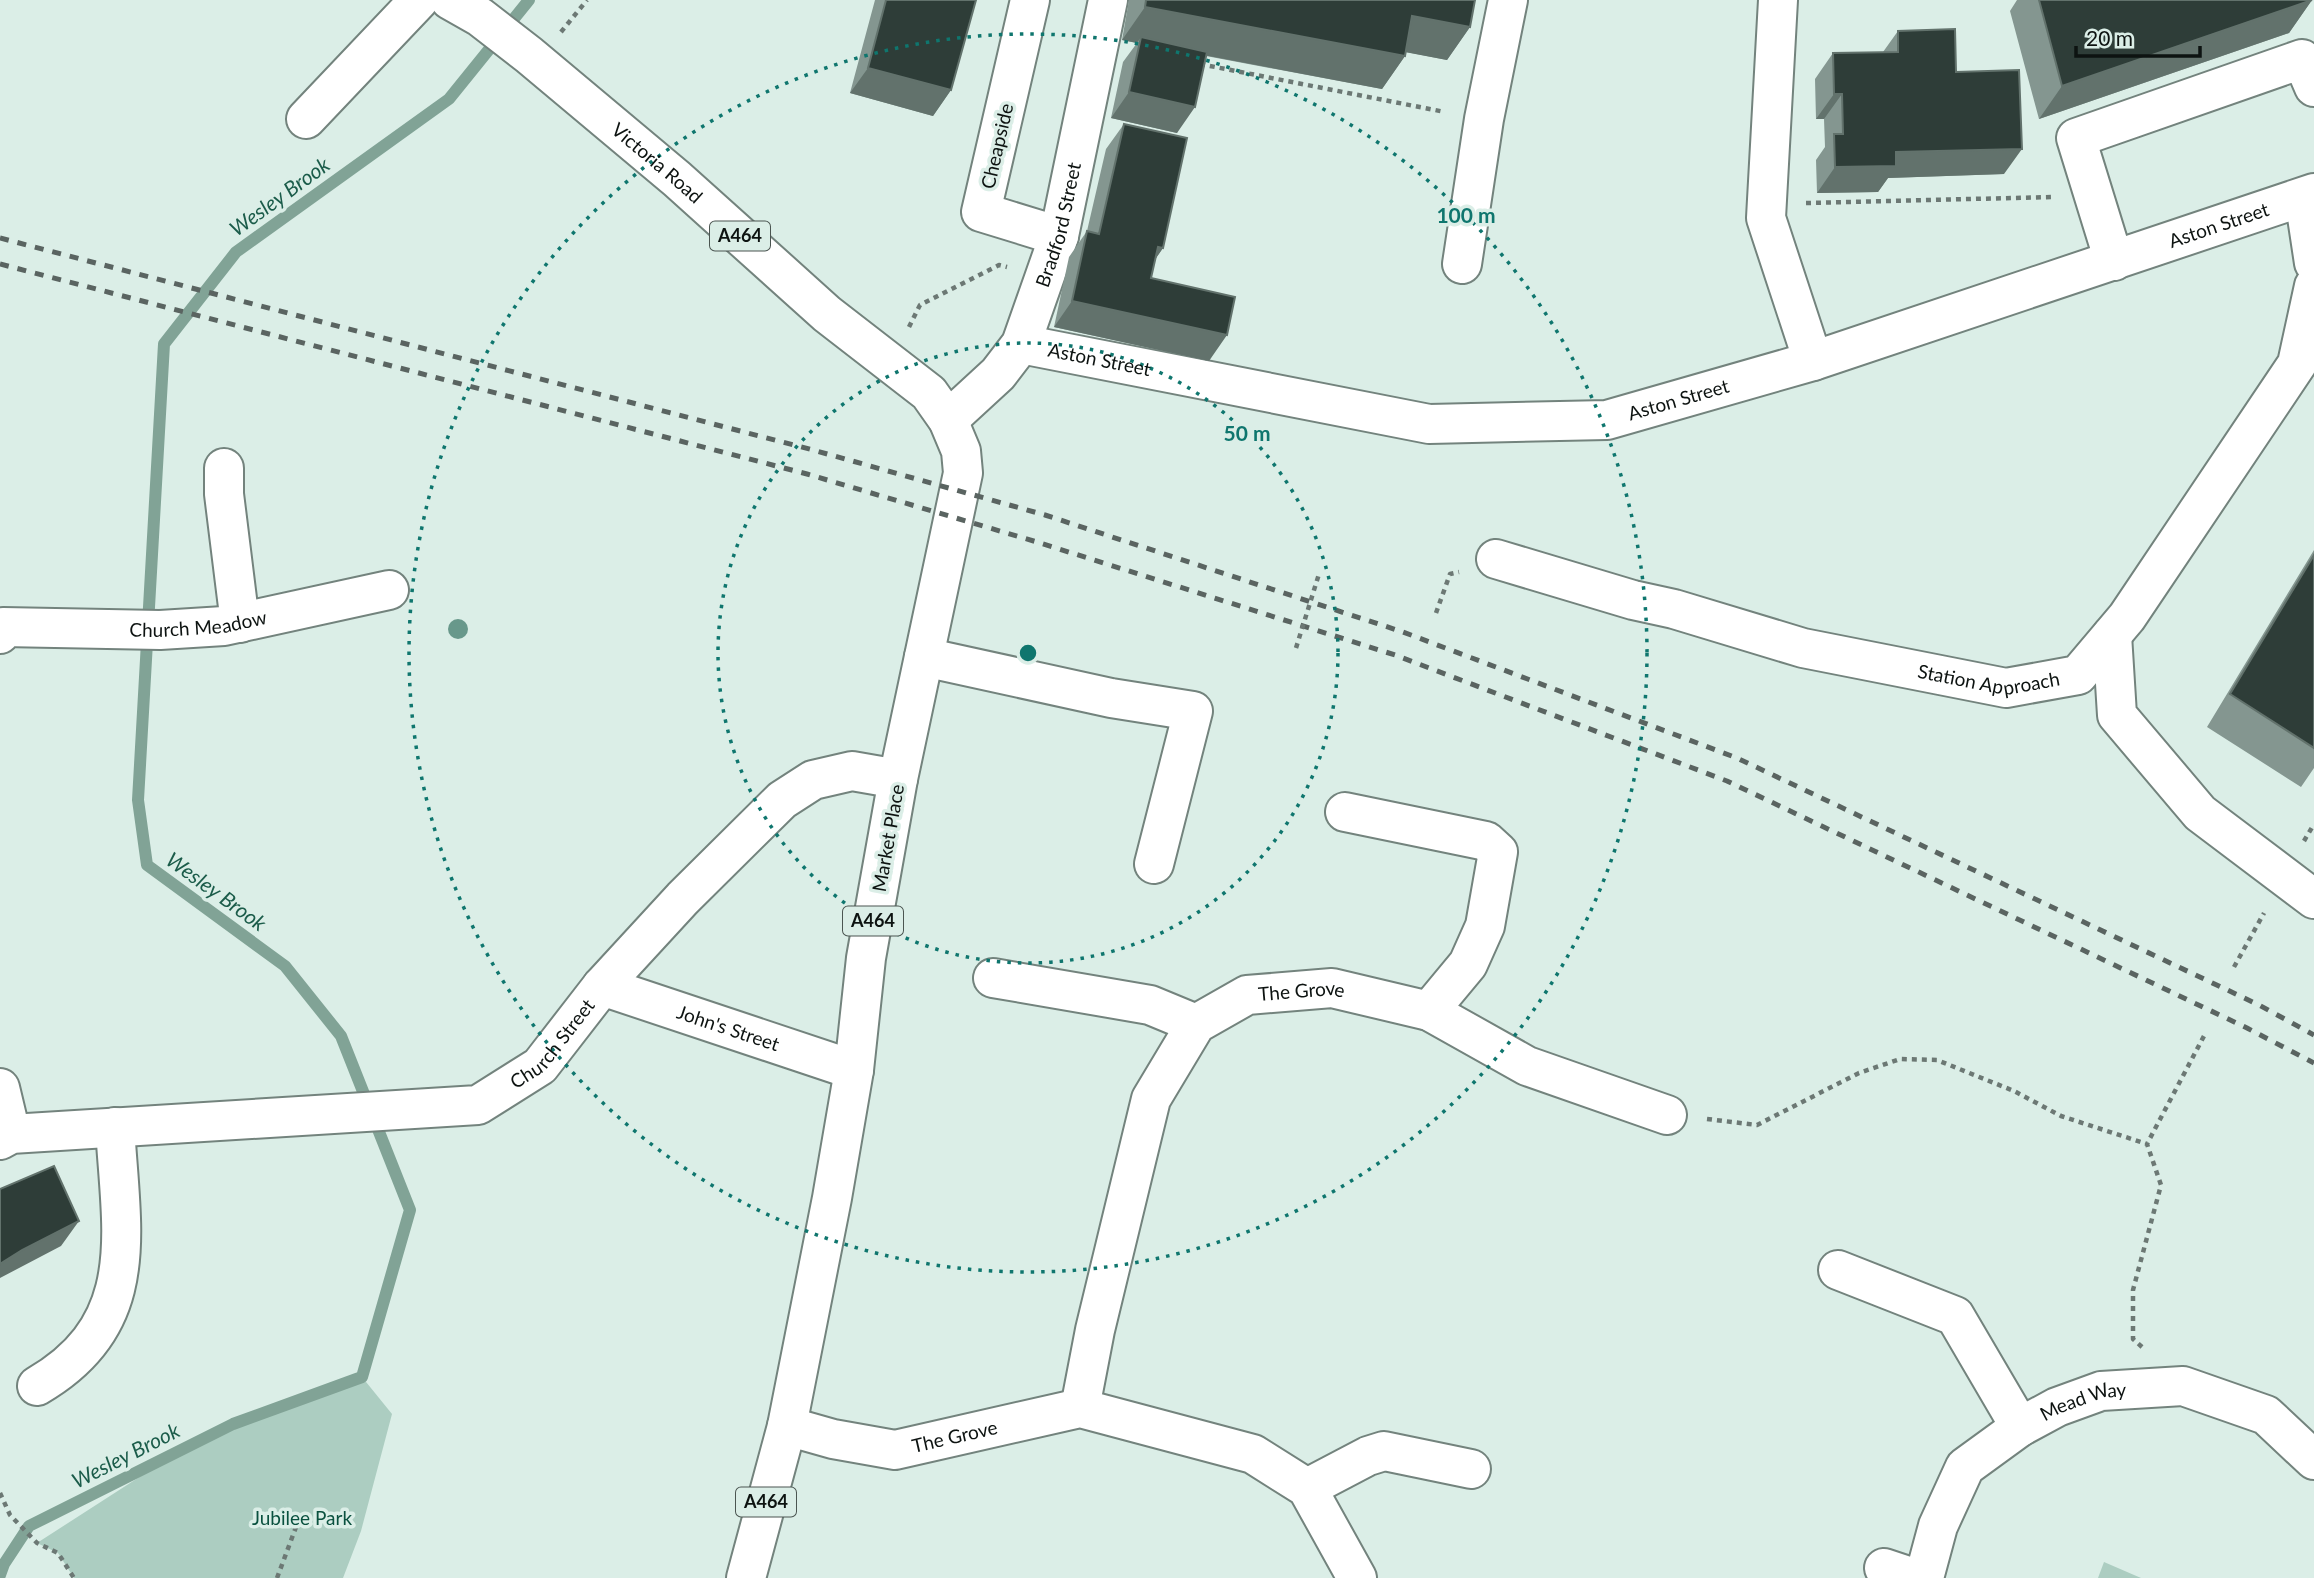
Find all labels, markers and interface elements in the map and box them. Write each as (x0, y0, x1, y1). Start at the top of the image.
scale bar (2076, 14, 2200, 58)
text: 20 m (2086, 25, 2133, 50)
street label: Cheapside (976, 101, 1017, 191)
street label: Victoria Road (607, 117, 708, 208)
water label: Wesley Brook (224, 151, 335, 240)
street label: Bradford Street (1030, 160, 1085, 290)
street label: Aston Street (2165, 197, 2272, 252)
text: 100 m (1436, 202, 1496, 227)
road number: A464 (710, 222, 770, 250)
street label: Aston Street (1046, 338, 1153, 380)
street label: Aston Street (1625, 374, 1732, 424)
text: 50 m (1223, 420, 1271, 445)
street label: Church Meadow (129, 605, 269, 641)
centre of rings (1016, 641, 1040, 665)
street label: Station Approach (1916, 659, 2061, 699)
street label: Market Place (867, 782, 908, 893)
water label: Wesley Brook (162, 846, 273, 936)
road number: A464 (843, 906, 903, 936)
street label: The Grove (1257, 976, 1347, 1005)
street label: Church Street (506, 994, 599, 1093)
street label: John's Street (674, 1000, 783, 1055)
street label: Mead Way (2036, 1377, 2127, 1425)
street label: The Grove (910, 1415, 1000, 1457)
water label: Wesley Brook (67, 1416, 184, 1492)
road number: A464 (736, 1488, 796, 1517)
park label: Jubilee Park (252, 1506, 352, 1529)

